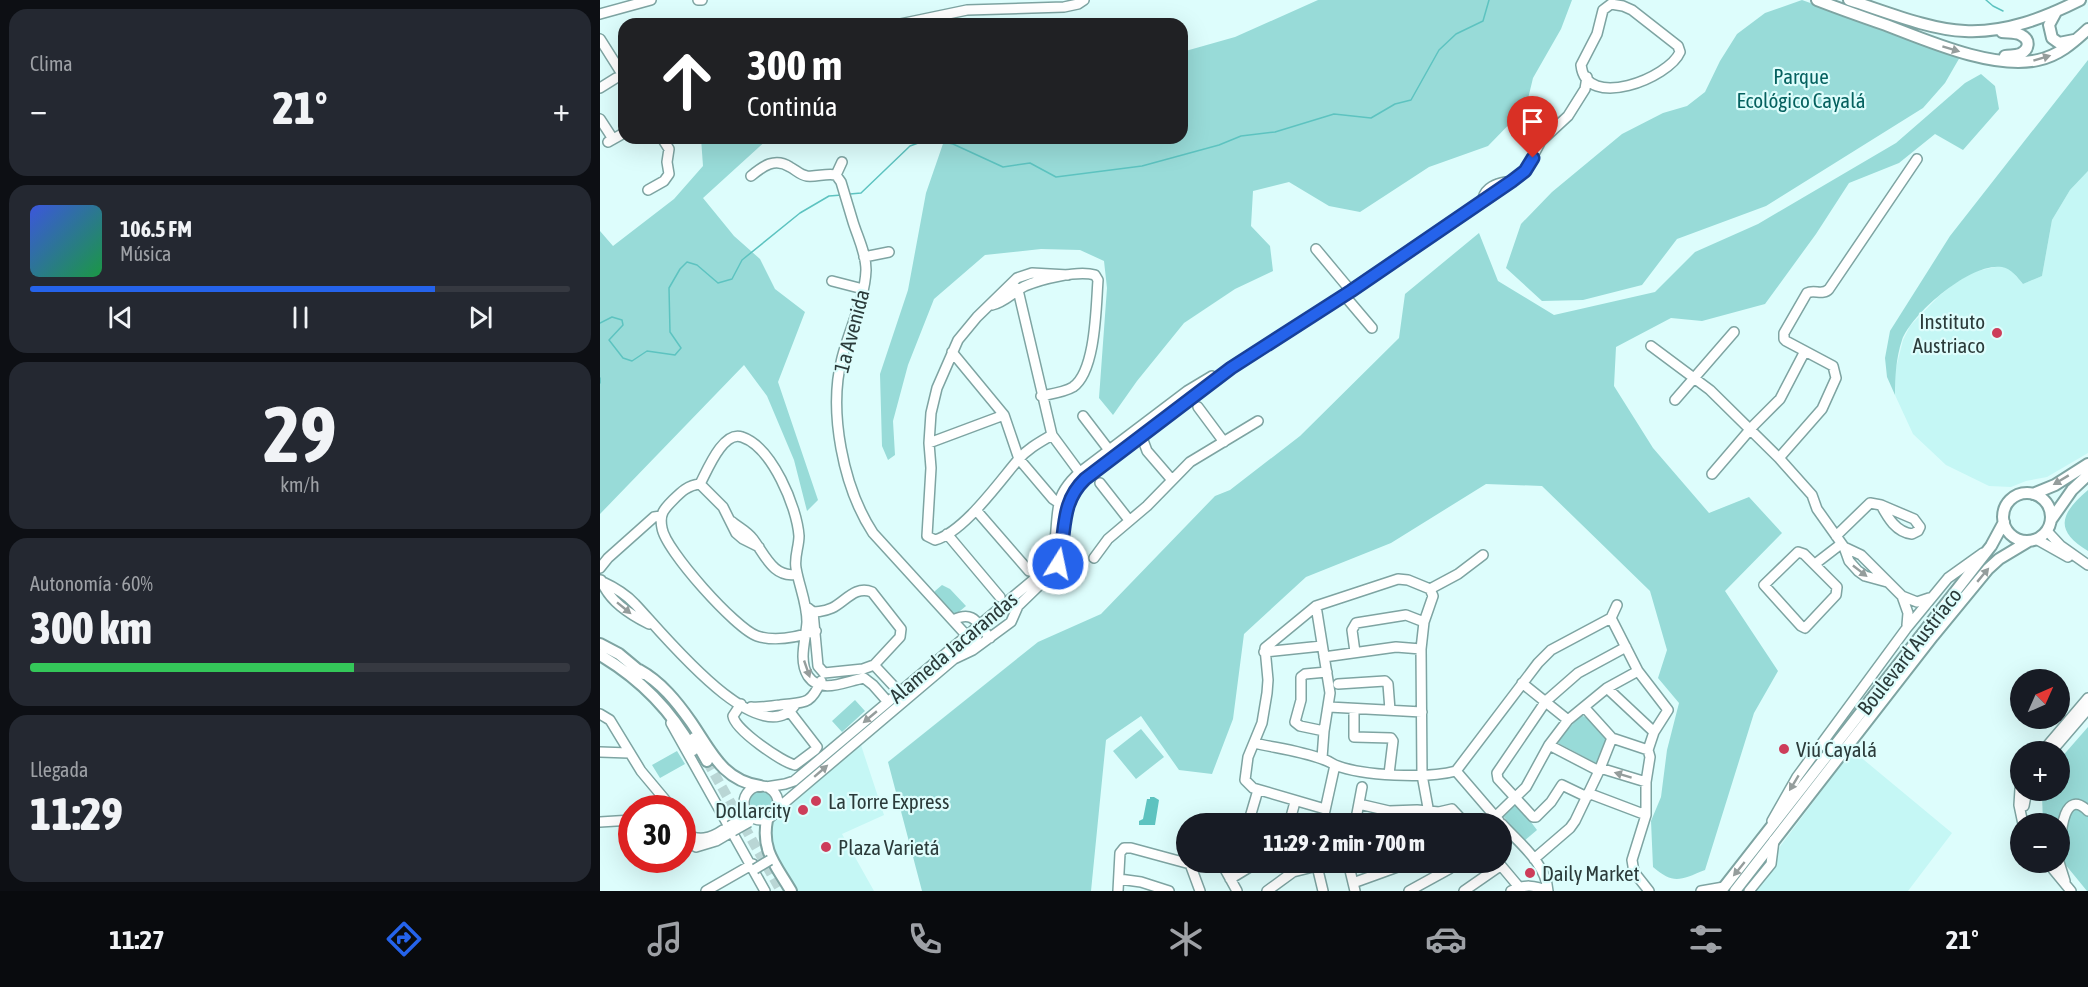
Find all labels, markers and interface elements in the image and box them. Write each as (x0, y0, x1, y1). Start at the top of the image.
text: 300 m (747, 41, 842, 89)
icon: ahead (648, 42, 726, 120)
one-way arrow (1942, 45, 1960, 54)
text: Clima (30, 52, 73, 75)
one-way arrow (2033, 53, 2051, 62)
park label: Parque Ecológico Cayalá (1737, 64, 1865, 112)
text: 21° (273, 82, 327, 134)
text: − (30, 90, 47, 128)
text: + (553, 90, 570, 128)
text: Continúa (747, 91, 838, 122)
pin (1507, 96, 1558, 158)
icon: arrive (1516, 105, 1549, 138)
text: 106.5 FM (120, 216, 192, 242)
text: Música (120, 242, 171, 265)
street label: 1a Avenida (828, 287, 874, 375)
icon: previous (104, 301, 137, 334)
icon: pause (284, 301, 317, 334)
icon: next (464, 301, 497, 334)
place label: Instituto Austriaco (1913, 309, 1985, 357)
marker: Instituto Austriaco (1990, 326, 2004, 340)
text: 29 (263, 389, 337, 479)
text: km/h (280, 473, 320, 496)
one-way arrow (2053, 475, 2069, 486)
position arrow (1026, 532, 1090, 596)
one-way arrow (1852, 564, 1868, 577)
one-way arrow (1976, 568, 1989, 583)
text: Autonomía · 60% (30, 572, 153, 595)
street label: Boulevard Austríaco (1852, 583, 1966, 719)
street label: Alameda Jacarandas (884, 586, 1022, 708)
text: 300 km (30, 602, 152, 654)
one-way arrow (616, 602, 632, 615)
one-way arrow (803, 660, 813, 678)
north arrow (2010, 669, 2070, 729)
map controls (2010, 669, 2070, 873)
one-way arrow (862, 710, 878, 723)
place label: Viú Cayalá (1796, 737, 1877, 761)
button: + (2010, 741, 2070, 801)
marker: Viú Cayalá (1777, 742, 1791, 756)
text: Llegada (30, 758, 88, 781)
one-way arrow (813, 765, 828, 778)
one-way arrow (1614, 770, 1632, 779)
one-way arrow (1788, 774, 1799, 791)
text: 11:29 (30, 788, 123, 840)
place label: La Torre Express (828, 789, 949, 813)
marker: La Torre Express (809, 794, 823, 808)
speed limit sign: 30 (618, 795, 696, 873)
place label: Dollarcity (715, 798, 791, 822)
marker: Dollarcity (796, 803, 810, 817)
button: − (2010, 813, 2070, 873)
text: 11:29 · 2 min · 700 m (1263, 830, 1425, 856)
place label: Plaza Varietá (838, 835, 940, 859)
marker: Plaza Varietá (819, 840, 833, 854)
place label: Daily Market (1542, 861, 1640, 885)
one-way arrow (1734, 861, 1746, 876)
marker: Daily Market (1523, 866, 1537, 880)
icon: directions (383, 918, 425, 960)
icon: music (644, 918, 686, 960)
icon: phone (904, 918, 946, 960)
icon: climate (1165, 918, 1207, 960)
icon: car (1425, 918, 1467, 960)
icon: filters (1685, 918, 1727, 960)
text: 11:27 (109, 924, 165, 955)
text: 21° (1946, 924, 1979, 955)

